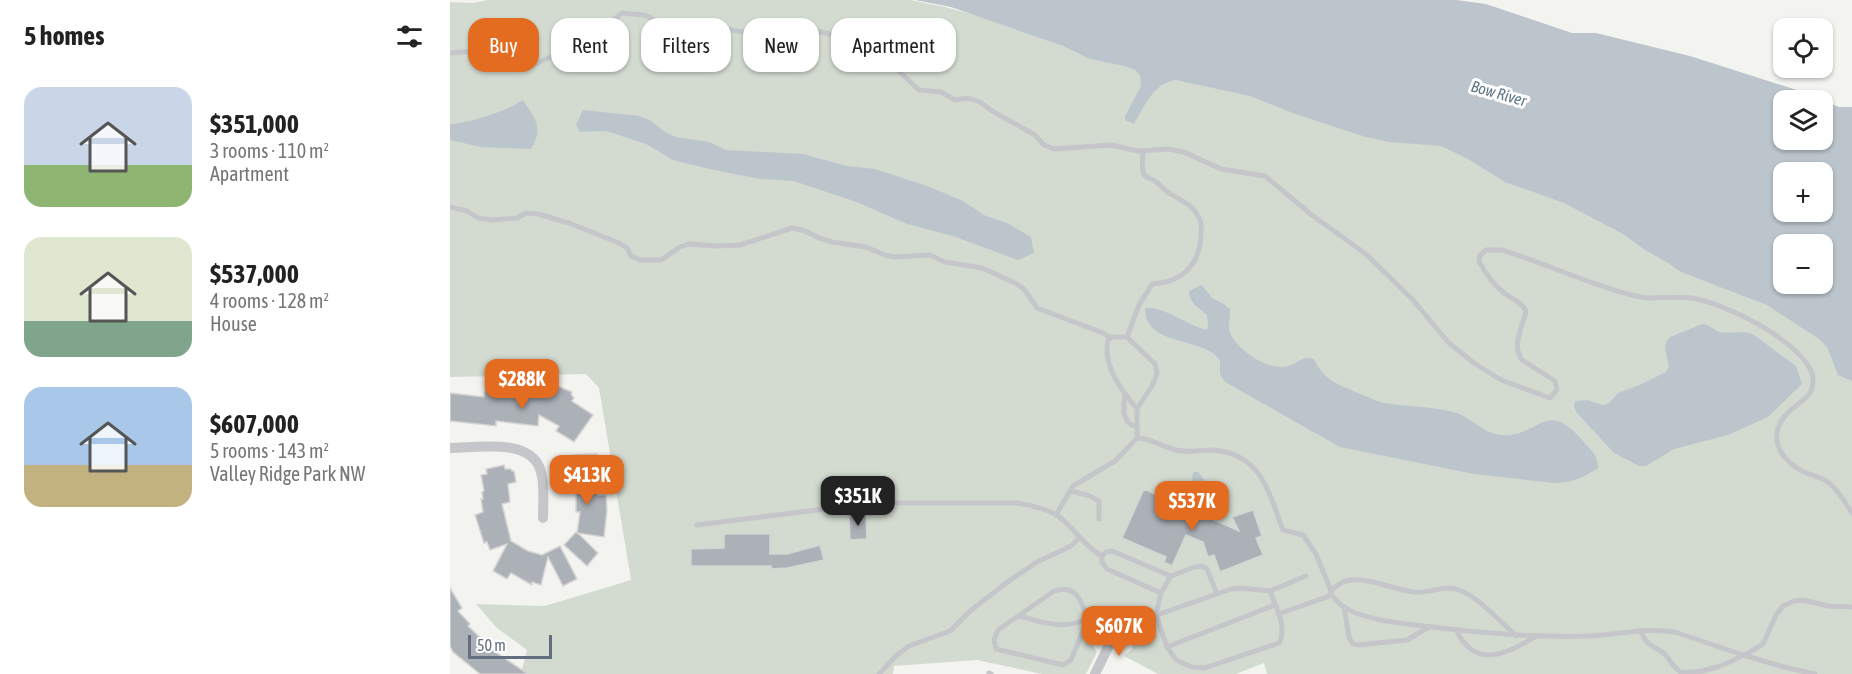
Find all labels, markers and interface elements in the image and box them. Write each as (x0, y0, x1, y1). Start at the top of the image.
chip: Buy (468, 18, 539, 72)
chip: Rent (551, 18, 629, 72)
chip: Filters (641, 18, 731, 72)
chip: New (743, 18, 819, 72)
chip: Apartment (831, 18, 956, 72)
map controls (1773, 18, 1833, 294)
button: locate (1773, 18, 1833, 78)
icon: filters (393, 20, 426, 53)
text: 5 homes (24, 21, 104, 51)
water label: Bow River (1469, 77, 1530, 110)
button: layers (1773, 90, 1833, 150)
text: $351,000 (210, 109, 299, 139)
icon: home (72, 111, 144, 183)
text: 3 rooms · 110 m² (210, 139, 329, 162)
text: Apartment (210, 162, 289, 185)
button: + (1773, 162, 1833, 222)
button: − (1773, 234, 1833, 294)
text: $537,000 (210, 259, 299, 289)
icon: home (72, 261, 144, 333)
text: 4 rooms · 128 m² (210, 289, 329, 312)
text: House (210, 312, 257, 335)
pin: $288K (480, 359, 564, 410)
text: $288K (499, 367, 545, 390)
text: $607,000 (210, 409, 299, 439)
icon: home (72, 411, 144, 483)
text: 5 rooms · 143 m² (210, 439, 329, 462)
pin: $413K (545, 455, 629, 506)
text: Valley Ridge Park NW (210, 462, 365, 485)
text: $413K (564, 463, 610, 486)
pin: $351K (816, 476, 900, 527)
pin: $537K (1150, 481, 1234, 532)
text: $351K (835, 484, 881, 507)
text: $537K (1169, 489, 1215, 512)
pin: $607K (1077, 606, 1161, 657)
text: $607K (1096, 614, 1142, 637)
scale bar (468, 632, 552, 660)
text: 50 m (477, 636, 506, 654)

